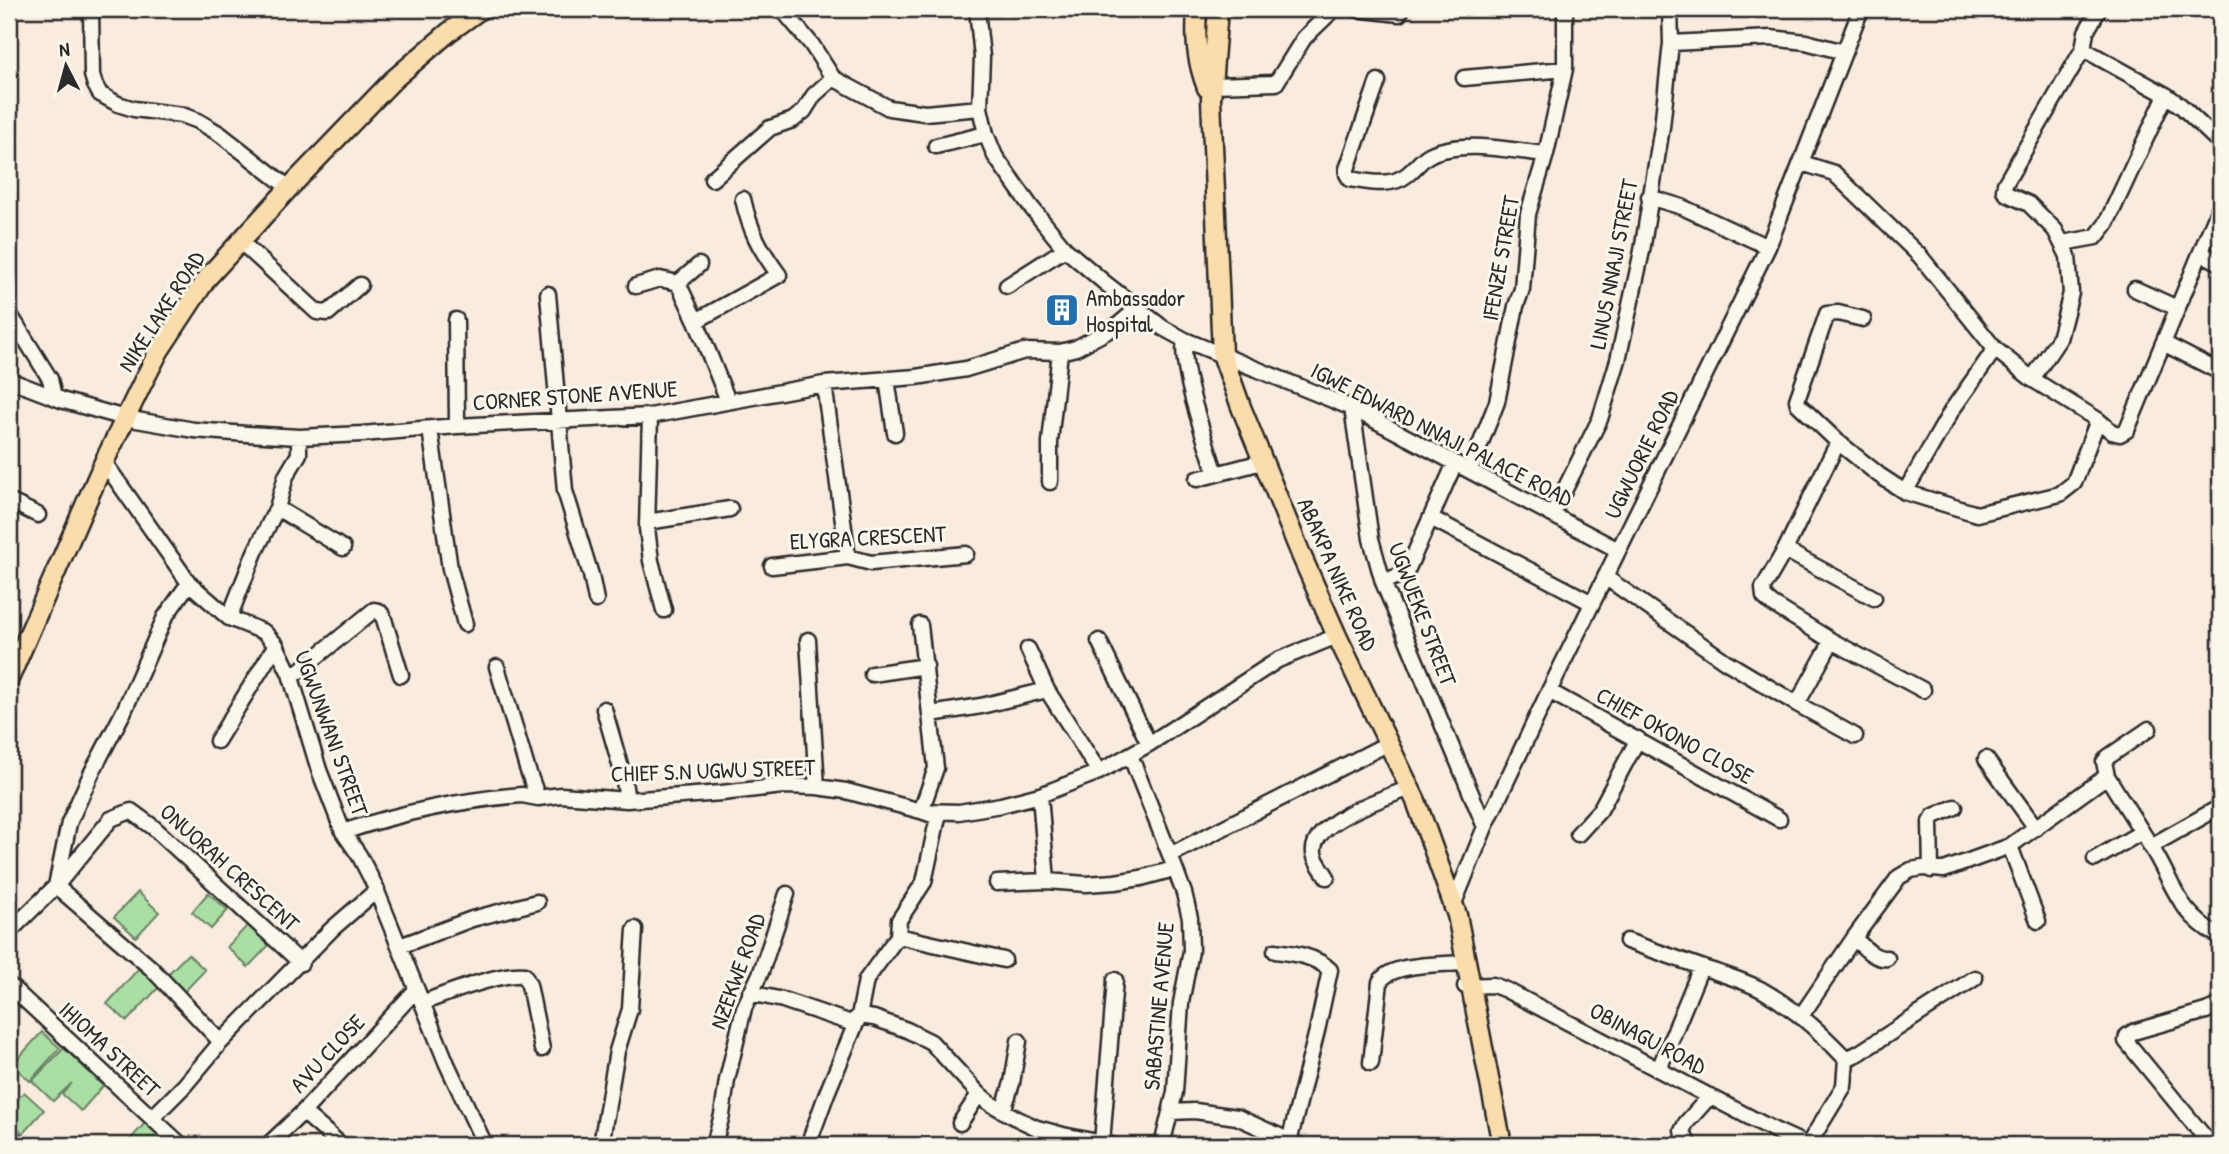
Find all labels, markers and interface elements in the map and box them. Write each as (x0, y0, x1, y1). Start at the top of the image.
north arrow (32, 32, 102, 102)
text: N (58, 36, 71, 63)
street label: LINUS NNAJI STREET (1581, 176, 1645, 352)
street label: IFENZE STREET (1474, 193, 1526, 323)
street label: NIKE LAKE ROAD (110, 245, 212, 377)
place label: Ambassador Hospital (1086, 282, 1185, 339)
building icon: Ambassador Hospital (1043, 291, 1081, 329)
street label: IGWE EDWARD NNAJI PALACE ROAD (1306, 354, 1578, 514)
street label: CORNER STONE AVENUE (472, 372, 678, 418)
street label: UGWUORIE ROAD (1596, 384, 1686, 524)
street label: ABAKPA NIKE ROAD (1290, 493, 1386, 655)
street label: ELYGRA CRESCENT (789, 517, 947, 557)
street label: UGWUEKE STREET (1381, 538, 1465, 690)
street label: UGWUNWANI STREET (288, 646, 376, 820)
street label: CHIEF OKONO CLOSE (1591, 679, 1759, 791)
street label: CHIEF S.N UGWU STREET (610, 751, 816, 789)
street label: ONUORAH CRESCENT (154, 796, 307, 938)
street label: NZEKWE ROAD (702, 909, 772, 1033)
street label: SABASTINE AVENUE (1135, 921, 1181, 1091)
street label: IHIOMA STREET (53, 994, 167, 1104)
street label: OBINAGU ROAD (1584, 994, 1712, 1082)
street label: AVU CLOSE (283, 1007, 371, 1099)

